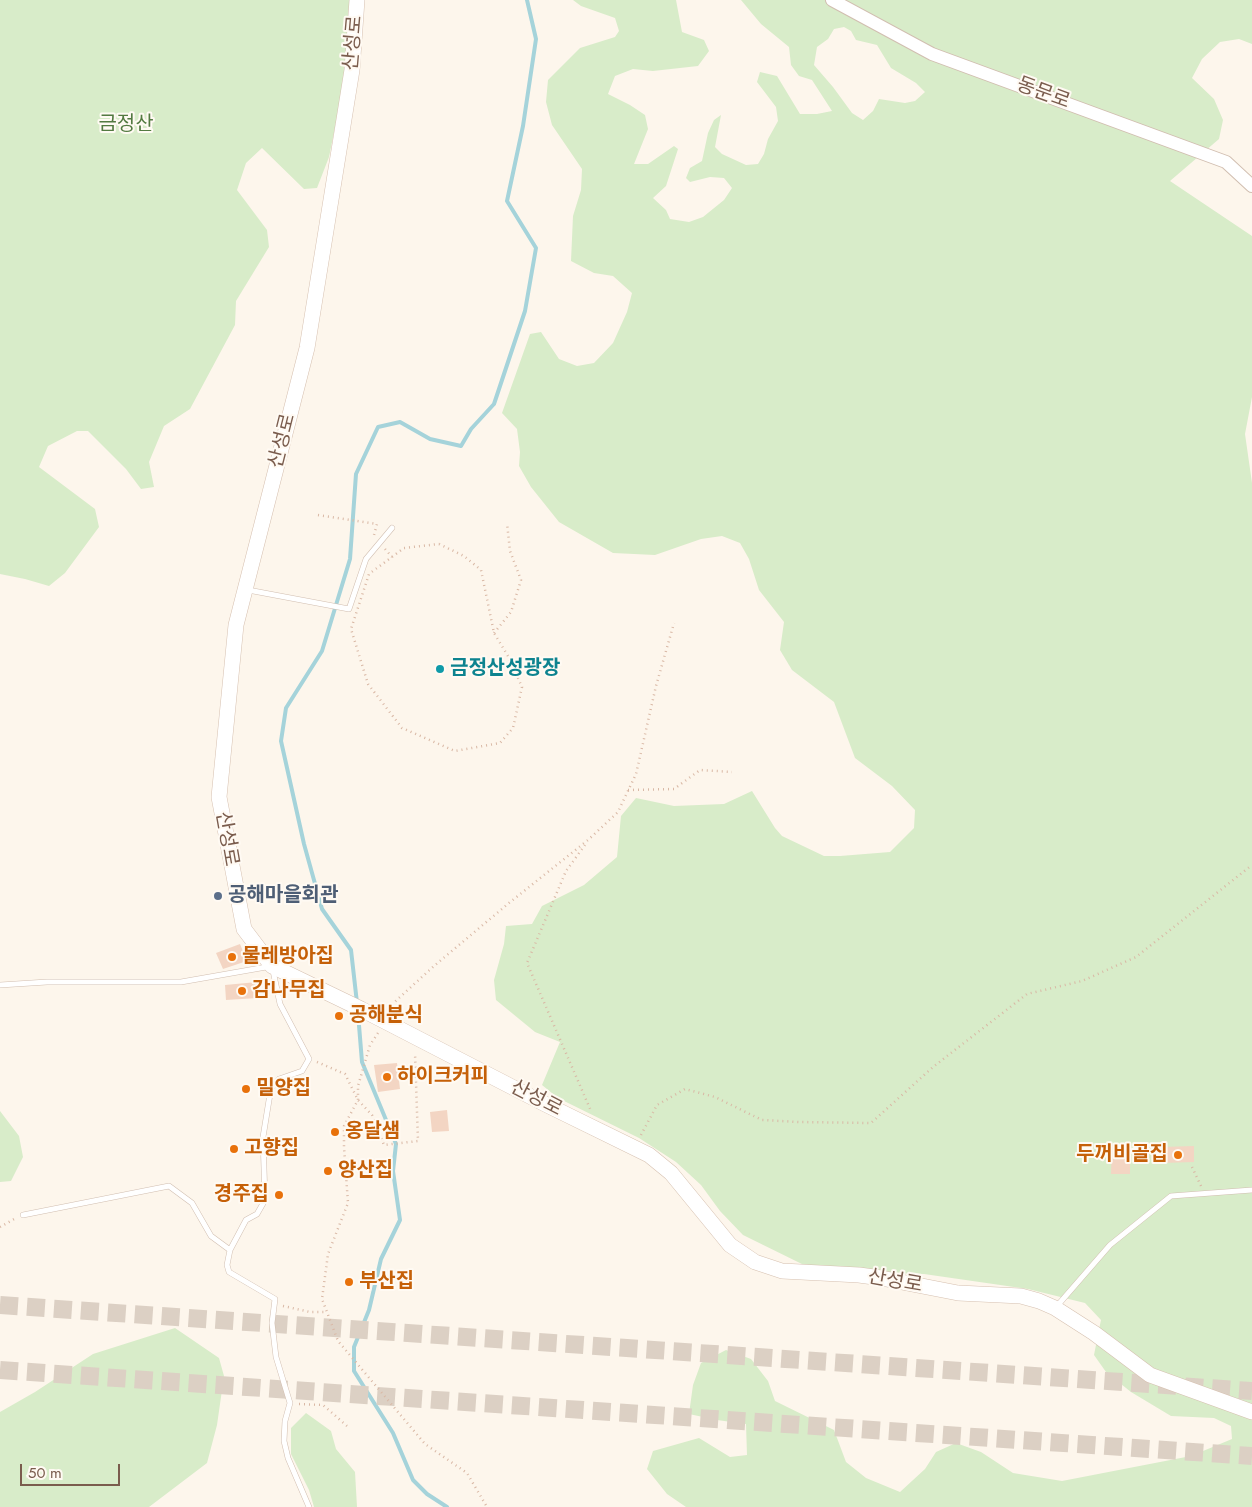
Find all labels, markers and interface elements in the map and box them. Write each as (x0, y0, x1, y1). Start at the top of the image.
street label: 산성로 (340, 14, 368, 72)
street label: 동문로 (1013, 73, 1073, 115)
park label: 금정산 (98, 113, 154, 137)
street label: 산성로 (265, 411, 301, 471)
place label: 금정산성광장 (450, 657, 560, 681)
marker: 금정산성광장 (434, 663, 446, 675)
street label: 산성로 (209, 810, 243, 868)
place label: 공해마을회관 (228, 884, 338, 908)
marker: 공해마을회관 (212, 890, 224, 902)
place label: 물레방아집 (242, 945, 334, 969)
marker: 물레방아집 (226, 951, 238, 963)
place label: 감나무집 (252, 979, 326, 1003)
marker: 감나무집 (236, 985, 248, 997)
place label: 공해분식 (349, 1004, 423, 1028)
marker: 공해분식 (333, 1010, 345, 1022)
place label: 하이크커피 (397, 1065, 489, 1089)
marker: 하이크커피 (381, 1071, 393, 1083)
street label: 산성로 (506, 1076, 566, 1122)
place label: 밀양집 (256, 1077, 311, 1101)
marker: 밀양집 (240, 1083, 252, 1095)
place label: 옹달샘 (345, 1120, 400, 1144)
marker: 옹달샘 (329, 1126, 341, 1138)
place label: 고향집 (244, 1137, 299, 1161)
marker: 고향집 (228, 1143, 240, 1155)
place label: 두꺼비골집 (1076, 1143, 1168, 1167)
marker: 두꺼비골집 (1172, 1149, 1184, 1161)
place label: 양산집 (338, 1159, 393, 1183)
marker: 양산집 (322, 1165, 334, 1177)
place label: 경주집 (214, 1183, 269, 1207)
marker: 경주집 (273, 1189, 285, 1201)
street label: 산성로 (866, 1265, 924, 1299)
place label: 부산집 (359, 1270, 414, 1294)
marker: 부산집 (343, 1276, 355, 1288)
scale bar (22, 1454, 122, 1486)
text: 50 m (28, 1462, 62, 1484)

